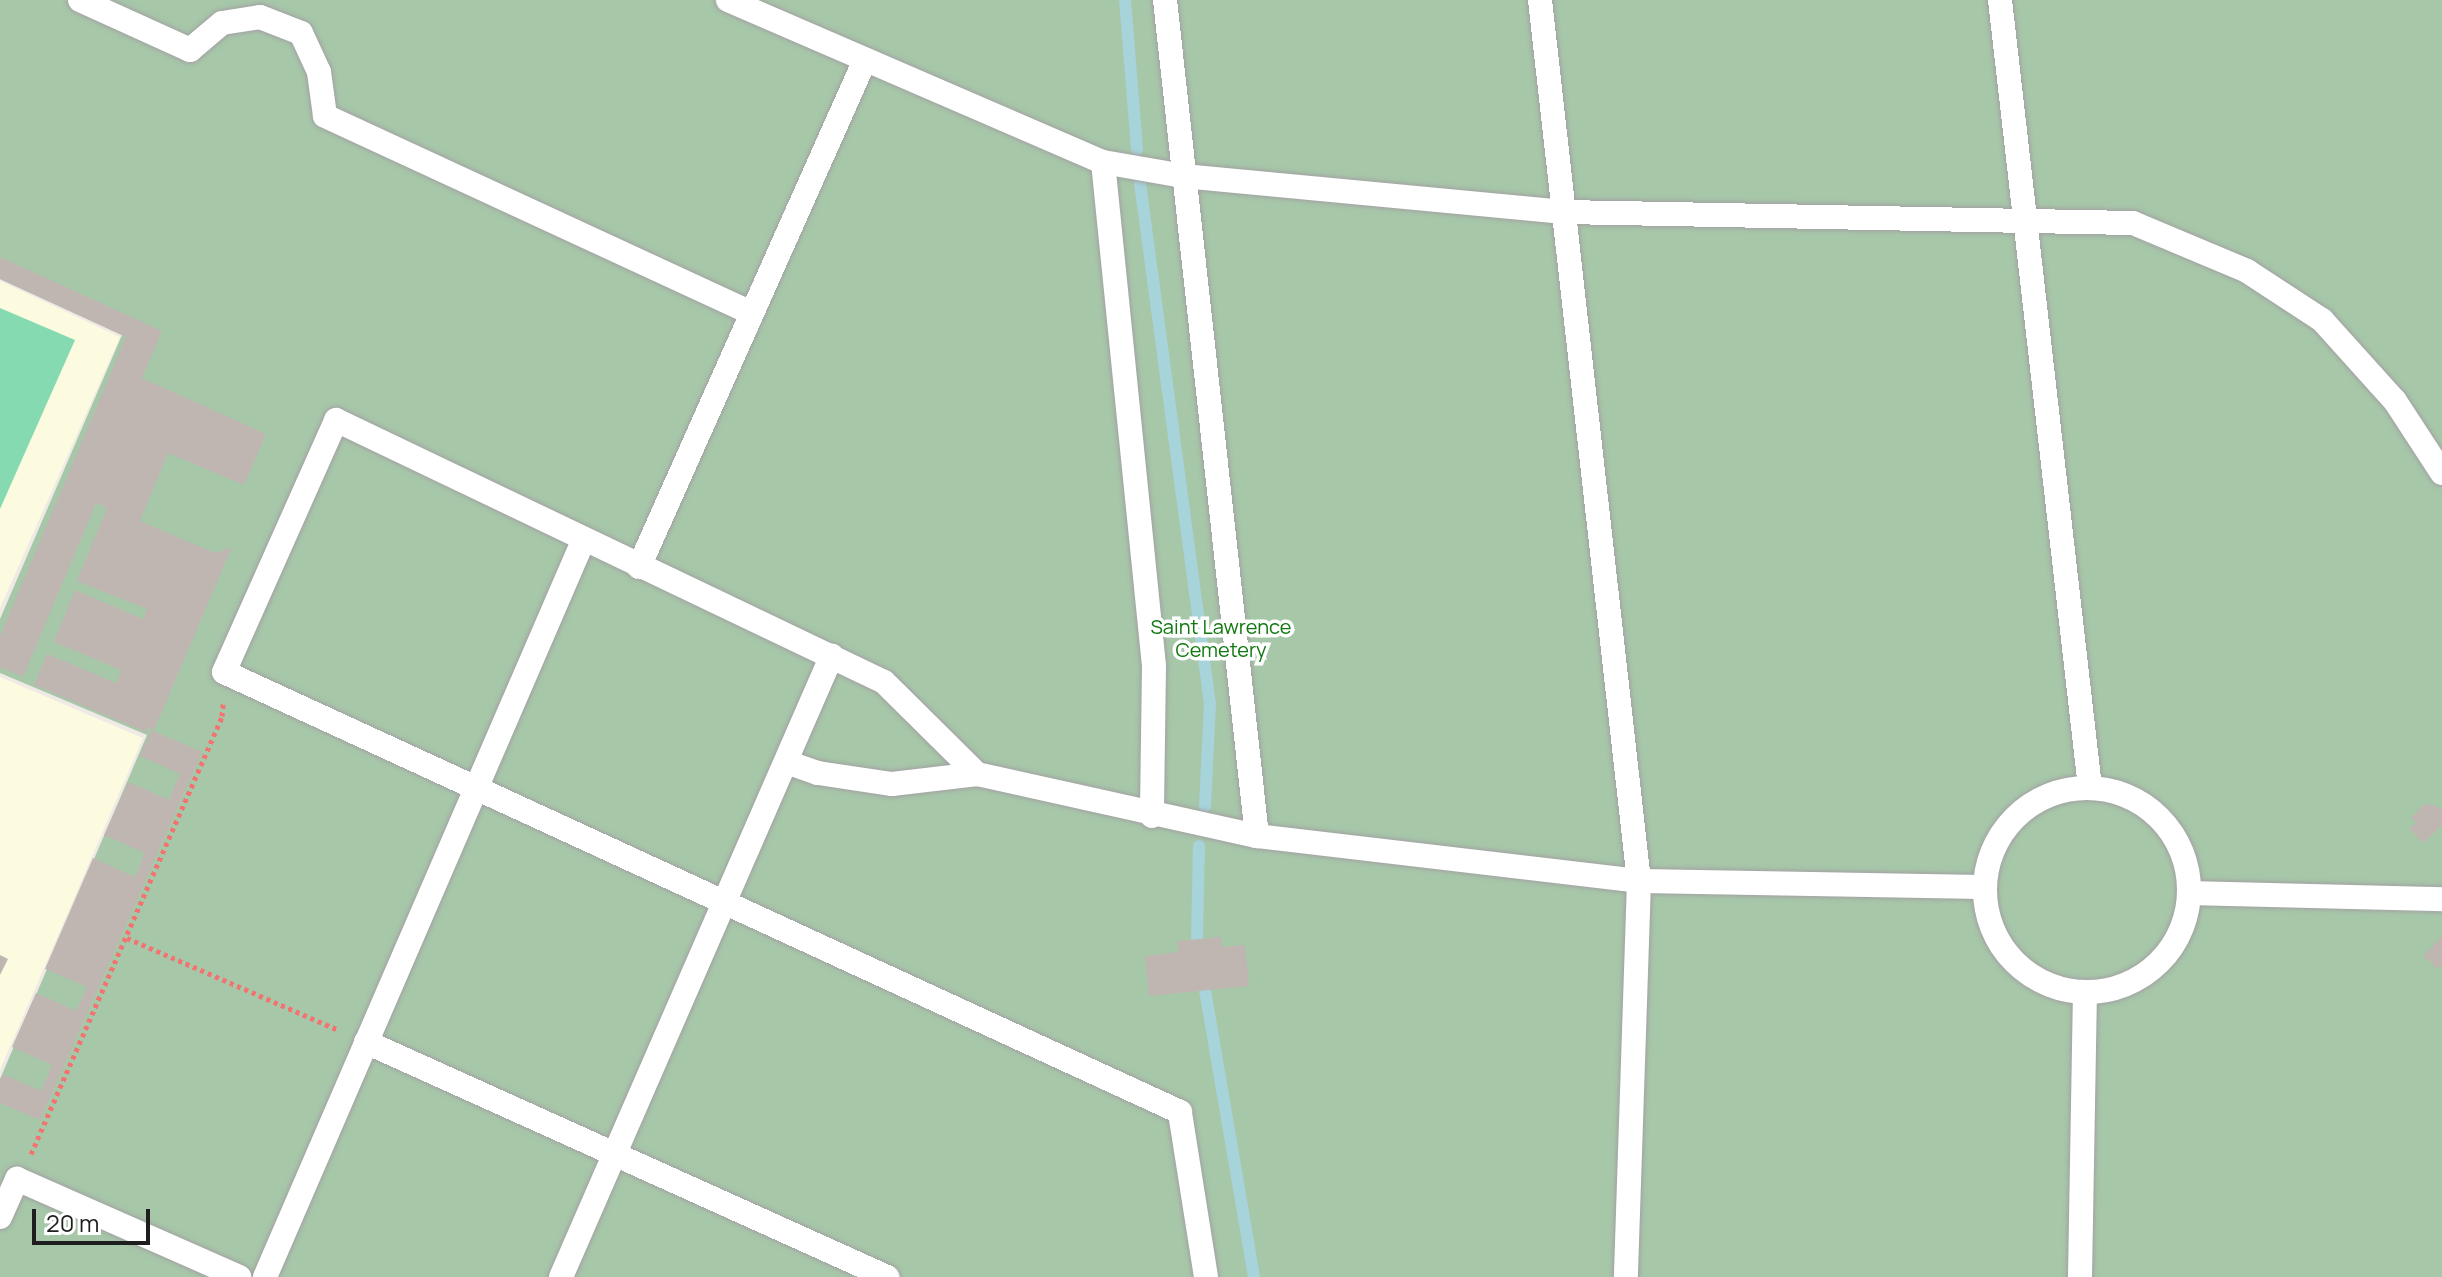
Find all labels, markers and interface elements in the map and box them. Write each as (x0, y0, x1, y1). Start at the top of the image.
park label: Saint Lawrence Cemetery (1151, 615, 1291, 662)
scale bar (36, 1193, 154, 1243)
text: 20 m (46, 1206, 99, 1239)

